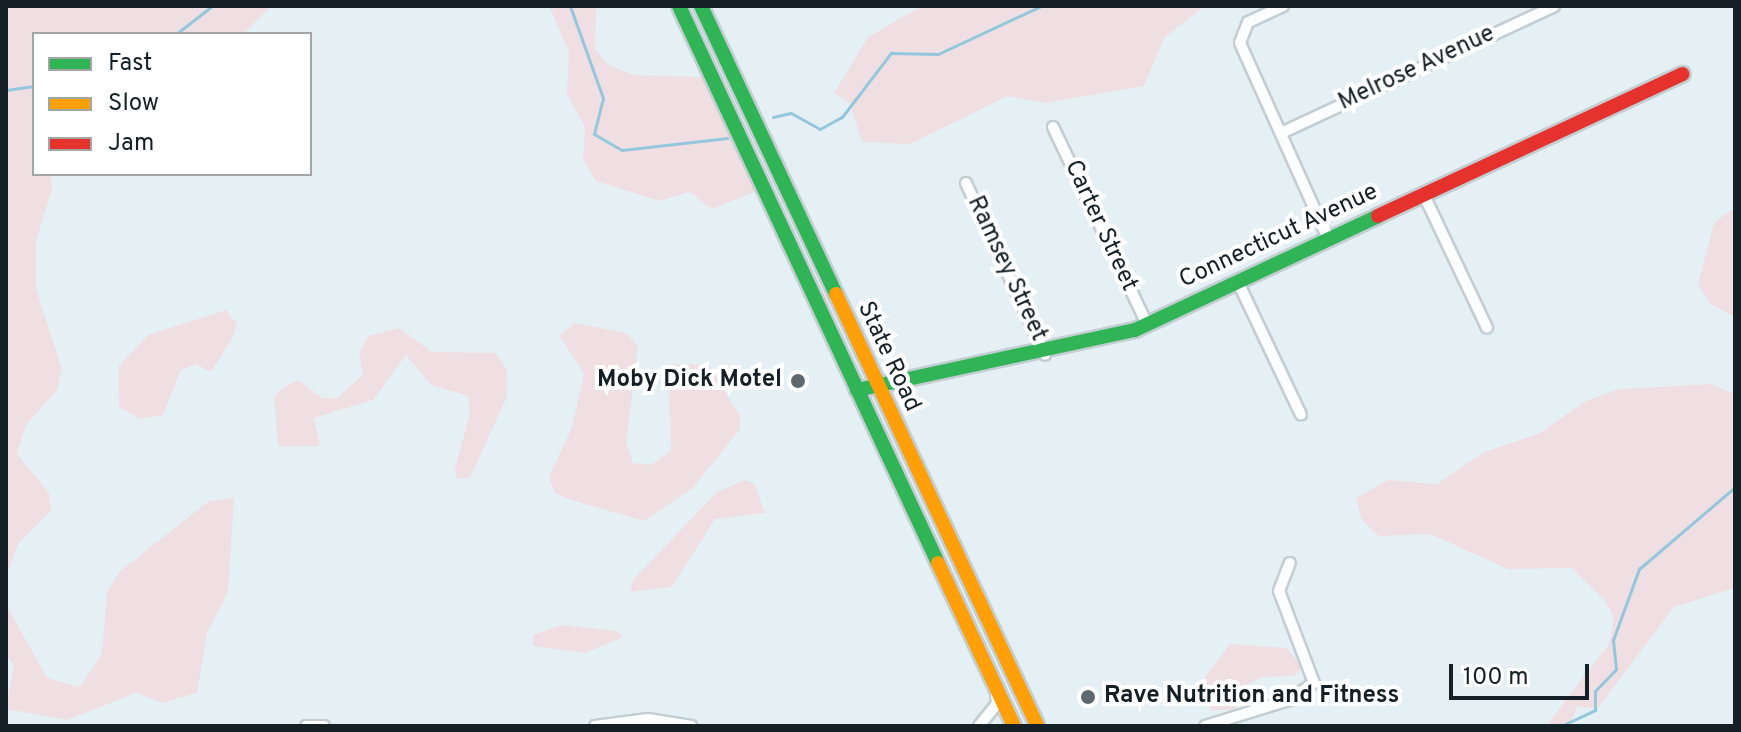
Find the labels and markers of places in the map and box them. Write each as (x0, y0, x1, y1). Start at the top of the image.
place label: Moby Dick Motel (597, 367, 782, 395)
marker: Moby Dick Motel (789, 372, 807, 390)
place label: Rave Nutrition and Fitness (1104, 683, 1399, 711)
marker: Rave Nutrition and Fitness (1079, 688, 1097, 706)

